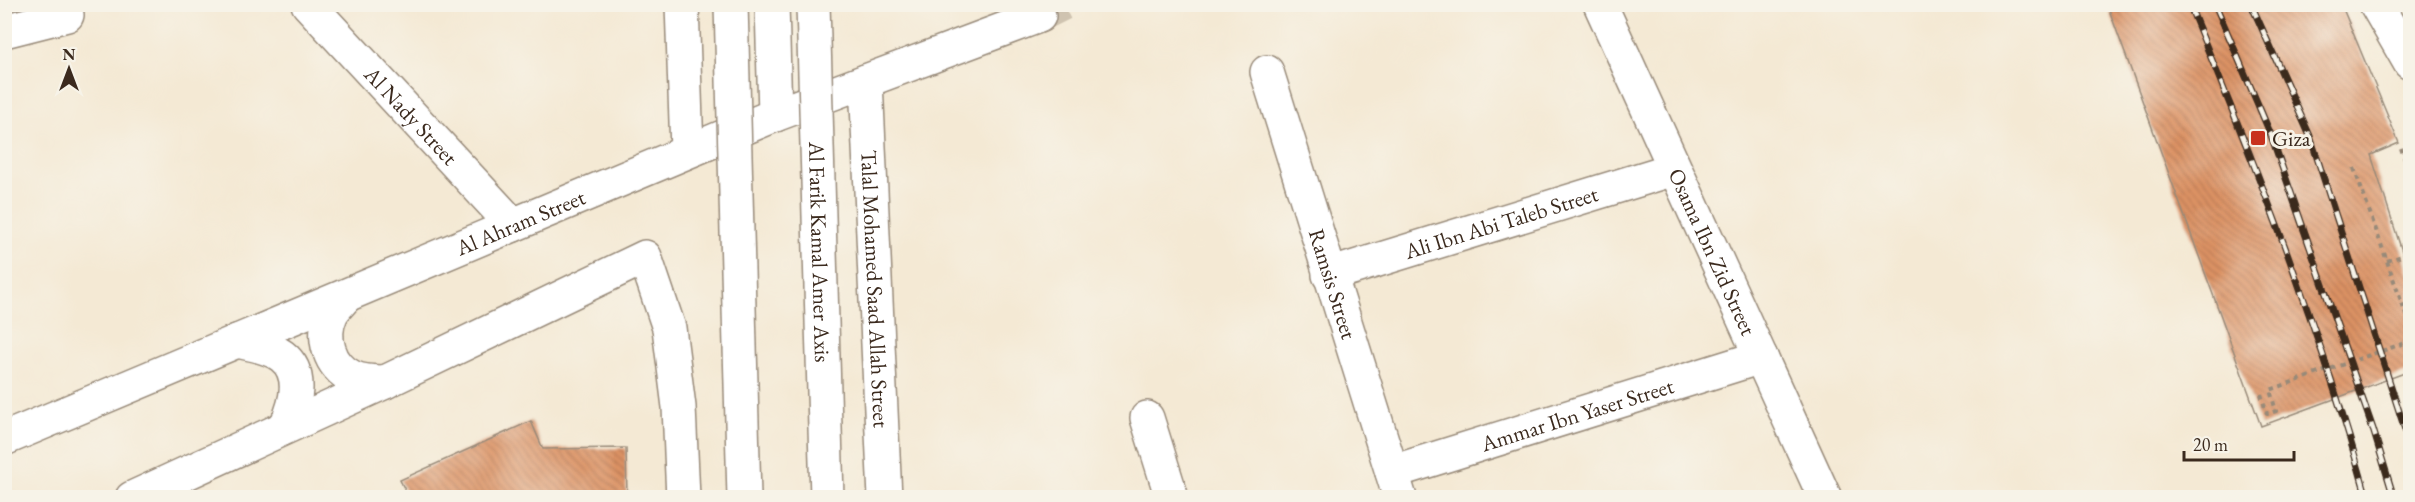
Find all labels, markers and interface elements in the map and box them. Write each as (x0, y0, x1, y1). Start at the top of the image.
north arrow (39, 39, 99, 99)
text: N (63, 44, 76, 65)
street label: Al Nady Street (358, 59, 464, 171)
place label: Giza (2272, 124, 2311, 153)
marker: Giza (2249, 129, 2267, 147)
street label: Al Farik Kamal Amer Axis (802, 140, 838, 363)
street label: Talal Mohamed Saad Allah Street (855, 149, 896, 428)
street label: Osama Ibn Zid Street (1662, 163, 1763, 340)
street label: Ali Ibn Abi Taleb Street (1400, 179, 1601, 266)
street label: Al Ahram Street (450, 182, 589, 262)
street label: Ramsis Street (1302, 225, 1364, 343)
street label: Ammar Ibn Yaser Street (1476, 371, 1677, 458)
scale bar (2184, 424, 2294, 462)
text: 20 m (2193, 433, 2228, 456)

